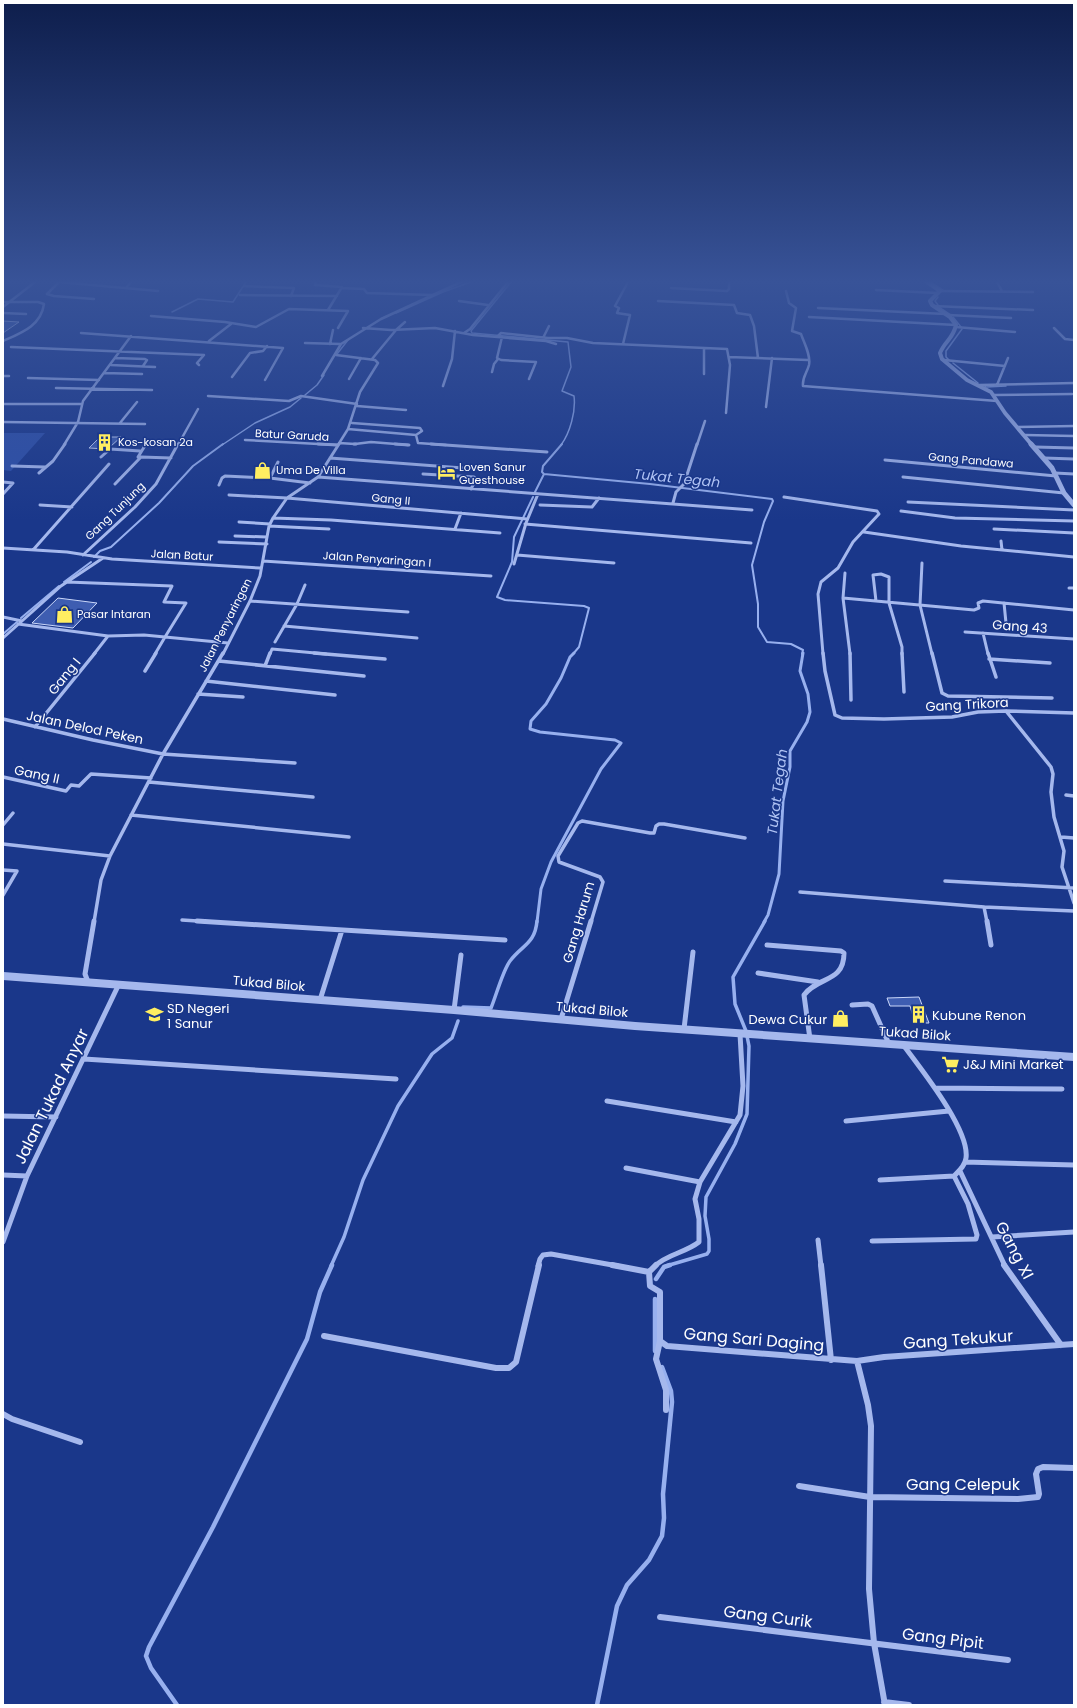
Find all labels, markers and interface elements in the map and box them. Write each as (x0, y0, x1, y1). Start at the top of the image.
street label: Batur Garuda (254, 425, 330, 445)
building icon: Kos-kosan 2a (95, 432, 115, 452)
place label: Kos-kosan 2a (118, 434, 193, 450)
street label: Gang Pandawa (928, 448, 1014, 472)
place label: Loven Sanur Guesthouse (459, 459, 526, 488)
shop icon: Uma De Villa (253, 460, 273, 480)
place label: Uma De Villa (276, 462, 346, 478)
hotel icon: Loven Sanur Guesthouse (436, 463, 456, 483)
water label: Tukat Tegah (633, 464, 721, 492)
street label: Gang Tunjung (82, 478, 148, 544)
street label: Gang II (371, 489, 411, 509)
street label: Jalan Batur (150, 545, 214, 565)
street label: Jalan Penyaringan I (322, 547, 432, 571)
street label: Jalan Penyaringan (194, 575, 256, 675)
shop icon: Pasar Intaran (54, 604, 74, 624)
place label: Pasar Intaran (77, 606, 151, 622)
street label: Gang 43 (992, 615, 1048, 638)
street label: Gang I (44, 654, 85, 699)
street label: Gang Trikora (925, 693, 1009, 716)
street label: Jalan Delod Peken (25, 706, 145, 749)
water label: Tukat Tegah (762, 748, 792, 836)
street label: Gang II (12, 760, 61, 789)
street label: Gang Harum (558, 879, 599, 965)
street label: Tukad Bilok (232, 971, 306, 996)
street label: Tukad Bilok (555, 997, 629, 1022)
place label: SD Negeri 1 Sanur (167, 999, 229, 1033)
school or university icon: SD Negeri 1 Sanur (144, 1005, 164, 1025)
building icon: Kubune Renon (909, 1005, 929, 1025)
place label: Kubune Renon (932, 1006, 1026, 1025)
shop icon: Dewa Cukur (830, 1009, 850, 1029)
place label: Dewa Cukur (749, 1010, 827, 1029)
street label: Tukad Bilok (878, 1021, 952, 1046)
street label: Jalan Tukad Anyar (9, 1024, 94, 1168)
supermarket icon: J&J Mini Market (940, 1054, 960, 1074)
place label: J&J Mini Market (963, 1055, 1064, 1074)
street label: Gang XI (990, 1217, 1039, 1283)
street label: Gang Sari Daging (683, 1322, 825, 1357)
street label: Gang Tekukur (902, 1324, 1014, 1355)
street label: Gang Celepuk (906, 1473, 1021, 1496)
street label: Gang Curik (722, 1600, 814, 1633)
street label: Gang Pipit (901, 1622, 985, 1655)

